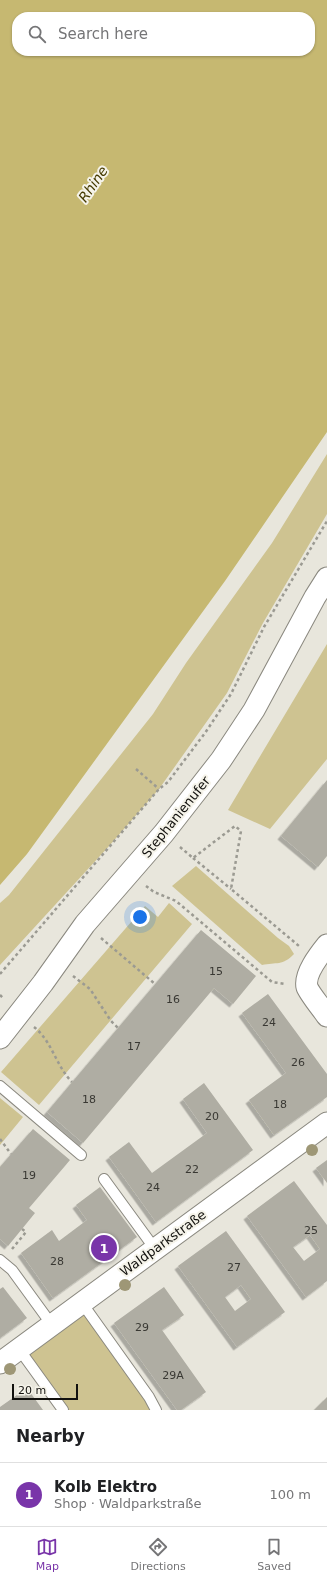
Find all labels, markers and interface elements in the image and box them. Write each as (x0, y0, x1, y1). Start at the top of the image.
search box (12, 12, 315, 56)
icon: search (26, 23, 48, 45)
text: Search here (58, 25, 148, 43)
water label: Rhine (75, 163, 111, 205)
street label: Stephanienufer (139, 773, 214, 861)
your location (130, 907, 150, 927)
house number: 15 (209, 965, 223, 978)
house number: 16 (166, 993, 180, 1006)
house number: 24 (262, 1016, 276, 1029)
house number: 17 (127, 1040, 141, 1053)
house number: 26 (291, 1056, 305, 1069)
house number: 18 (82, 1093, 96, 1106)
house number: 18 (273, 1098, 287, 1111)
house number: 20 (205, 1110, 219, 1123)
house number: 22 (185, 1163, 199, 1176)
house number: 19 (22, 1169, 36, 1182)
house number: 24 (146, 1181, 160, 1194)
street label: Waldparkstraße (117, 1207, 209, 1279)
house number: 25 (304, 1224, 318, 1237)
pin: 1 (91, 1233, 117, 1263)
house number: 28 (50, 1255, 64, 1268)
house number: 27 (227, 1261, 241, 1274)
house number: 29 (135, 1321, 149, 1334)
house number: 29A (162, 1369, 184, 1382)
scale bar (12, 1382, 78, 1401)
text: 20 m (18, 1384, 46, 1397)
text: Nearby (16, 1426, 85, 1446)
text: Kolb Elektro (54, 1478, 157, 1496)
text: 1 (24, 1487, 34, 1502)
text: 100 m (269, 1487, 311, 1502)
text: Shop · Waldparkstraße (54, 1496, 201, 1511)
tab: Map (36, 1536, 59, 1573)
tab: Directions (130, 1536, 186, 1573)
tab: Saved (257, 1536, 291, 1573)

